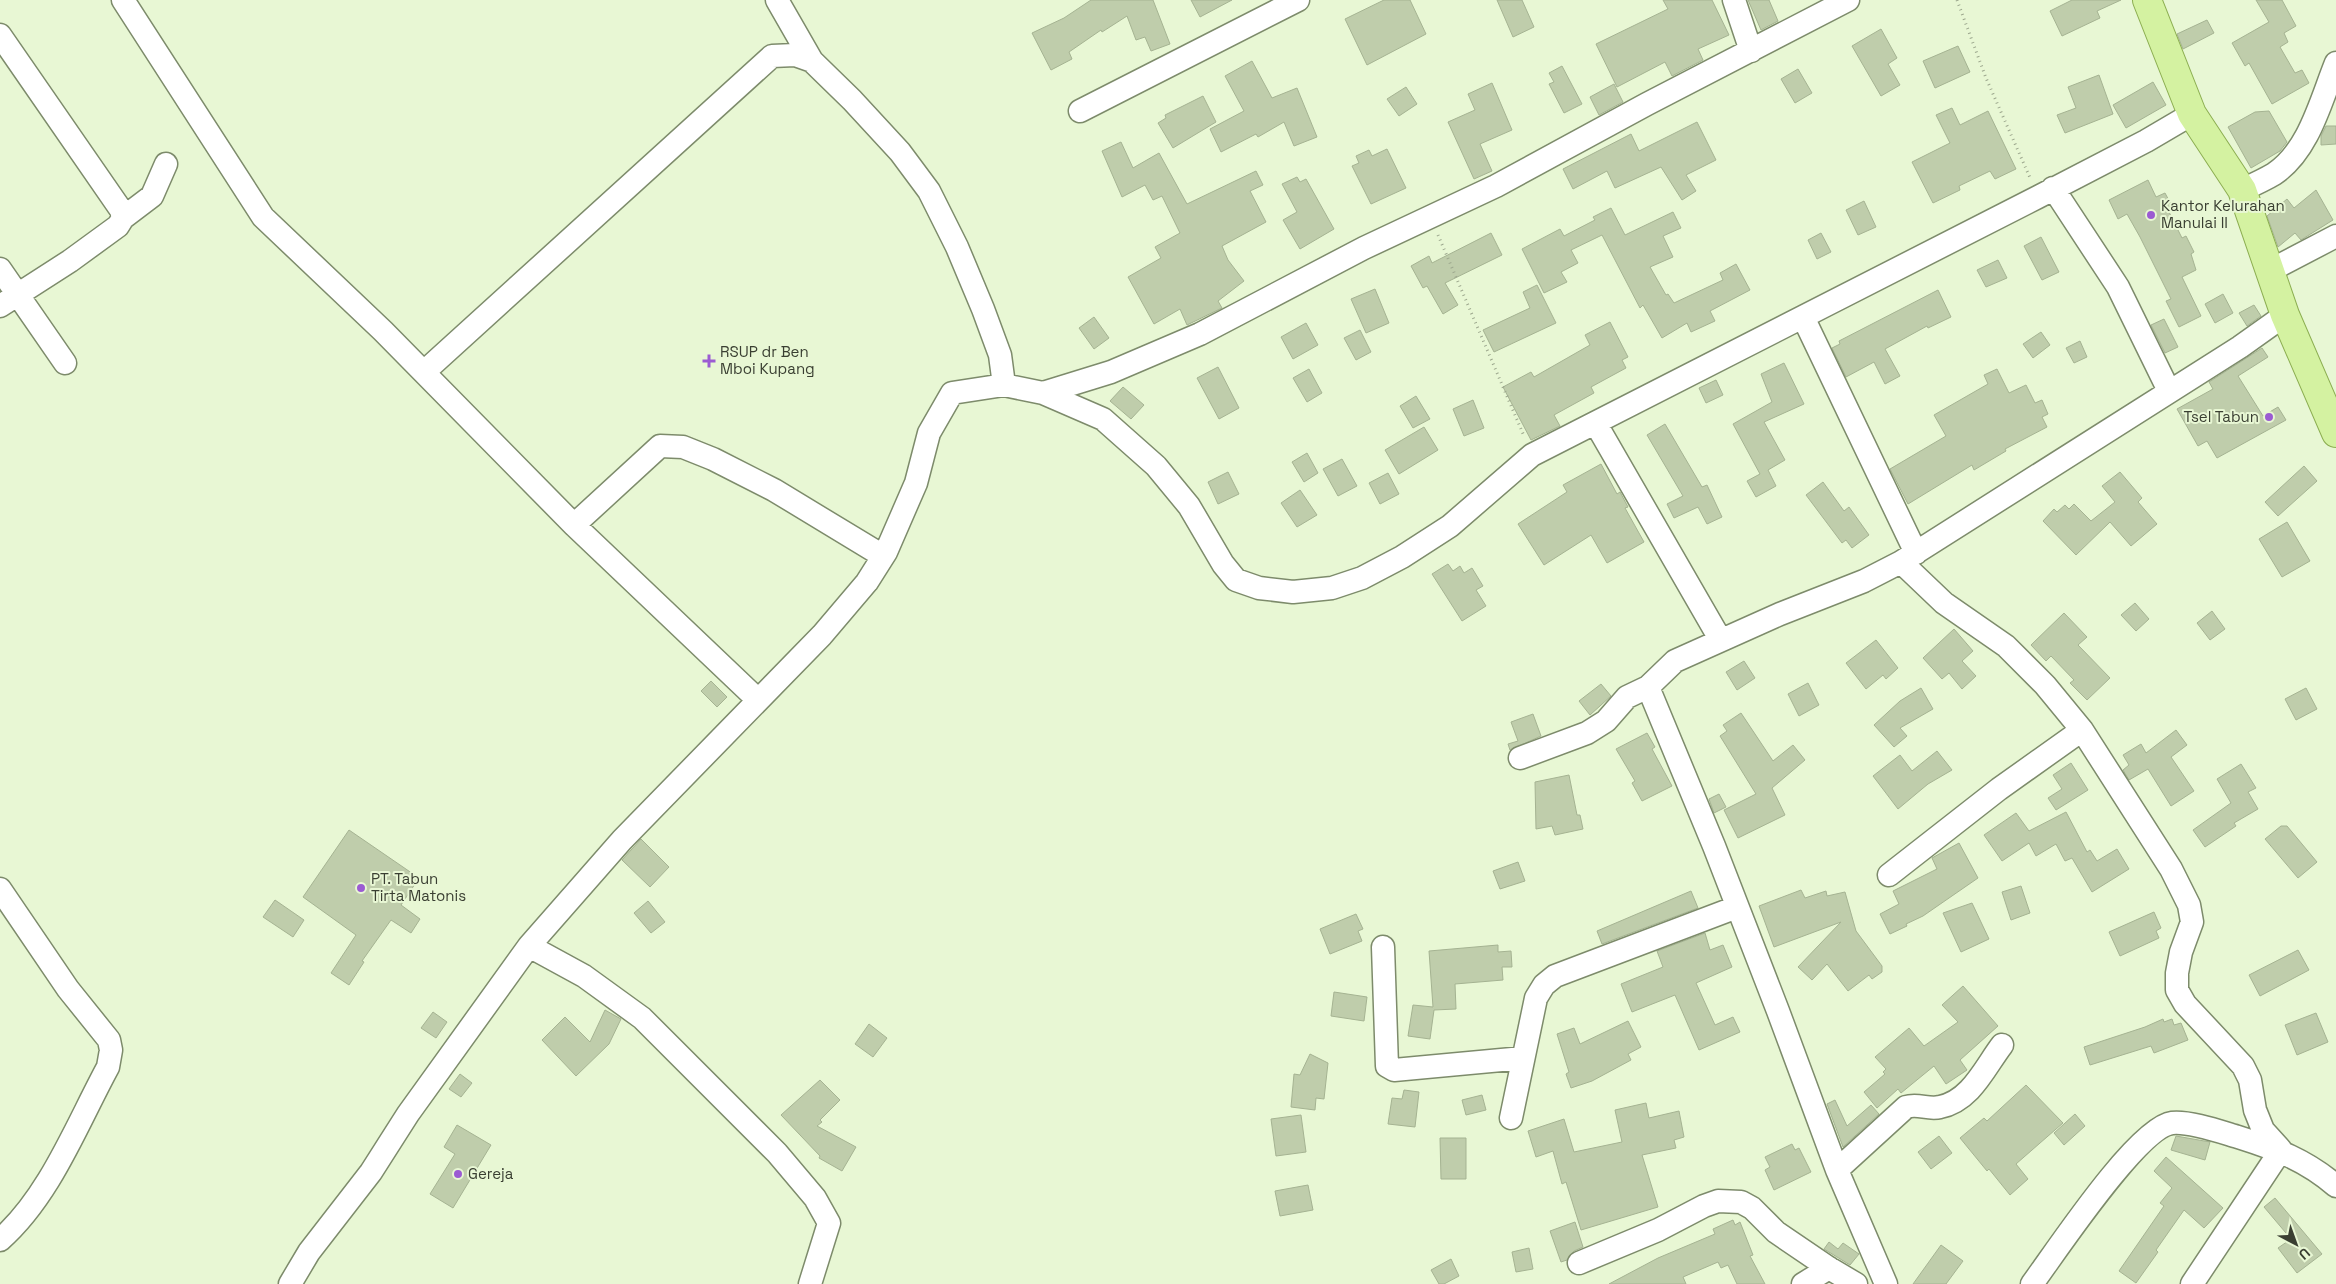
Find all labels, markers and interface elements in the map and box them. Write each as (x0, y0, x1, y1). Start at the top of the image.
place label: Kantor Kelurahan Manulai II (2161, 196, 2285, 232)
marker: Kantor Kelurahan Manulai II (2145, 209, 2157, 221)
place label: RSUP dr Ben Mboi Kupang (720, 342, 815, 378)
marker: RSUP dr Ben Mboi Kupang (702, 354, 716, 368)
place label: Tsel Tabun (2183, 407, 2259, 426)
marker: Tsel Tabun (2263, 411, 2275, 423)
place label: PT. Tabun Tirta Matonis (371, 869, 466, 905)
marker: PT. Tabun Tirta Matonis (355, 882, 367, 894)
place label: Gereja (468, 1164, 514, 1183)
marker: Gereja (452, 1168, 464, 1180)
north arrow (2271, 1219, 2321, 1269)
text: U (2295, 1244, 2314, 1264)

